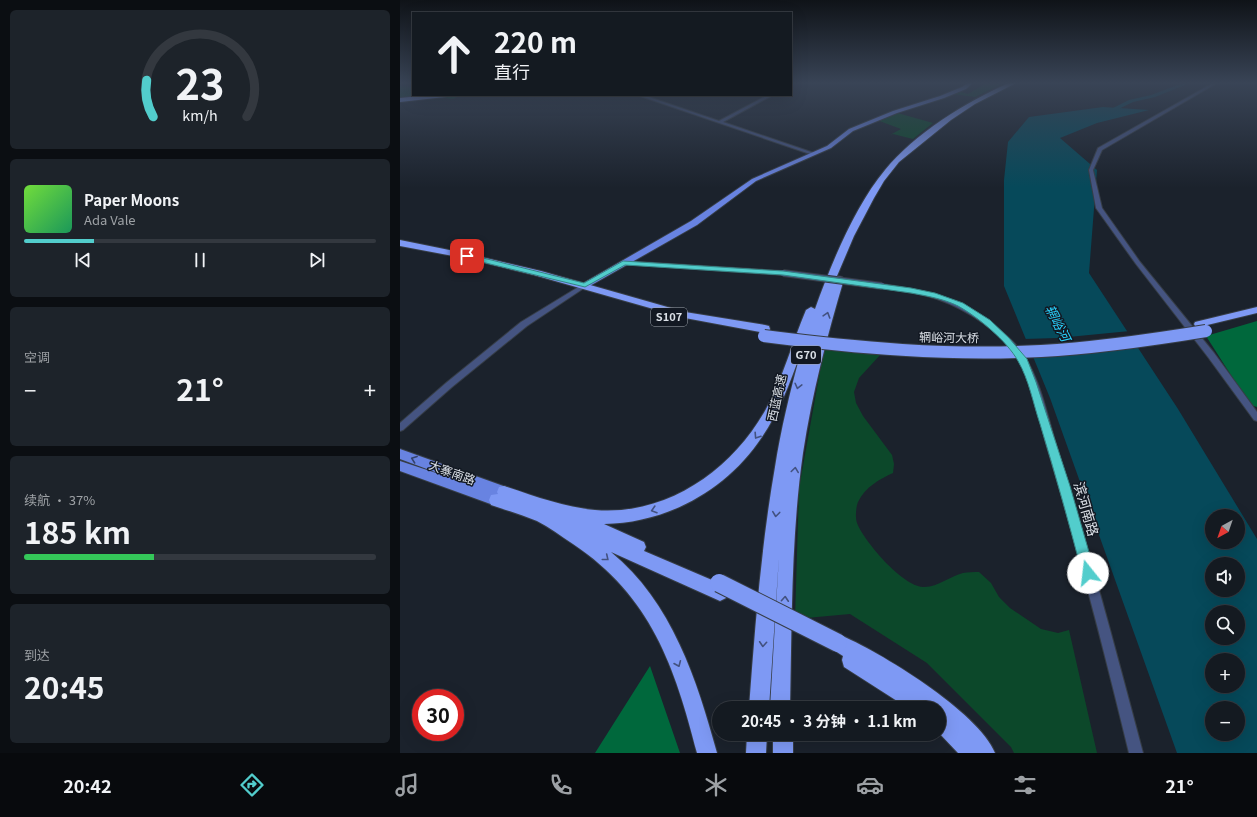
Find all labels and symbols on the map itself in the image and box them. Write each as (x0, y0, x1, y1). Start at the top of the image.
pin (450, 239, 484, 273)
water label: 辋峪河 (1041, 301, 1077, 347)
road number: S107 (651, 308, 687, 326)
one-way arrow (822, 312, 831, 319)
street label: 辋峪河大桥 (919, 327, 979, 346)
road number: G70 (791, 346, 821, 364)
street label: 西蓝高速 (762, 372, 789, 423)
one-way arrow (794, 383, 802, 389)
one-way arrow (754, 432, 762, 439)
street label: 大寨南路 (427, 455, 478, 488)
one-way arrow (411, 456, 418, 464)
one-way arrow (790, 466, 799, 473)
street label: 滨河南路 (1070, 479, 1104, 538)
one-way arrow (650, 505, 657, 514)
north arrow (1205, 509, 1245, 549)
one-way arrow (772, 511, 781, 517)
position arrow (1067, 552, 1109, 594)
one-way arrow (601, 553, 608, 560)
one-way arrow (780, 596, 789, 602)
one-way arrow (759, 641, 767, 647)
one-way arrow (674, 661, 682, 668)
speed limit sign: 30 (412, 689, 464, 741)

